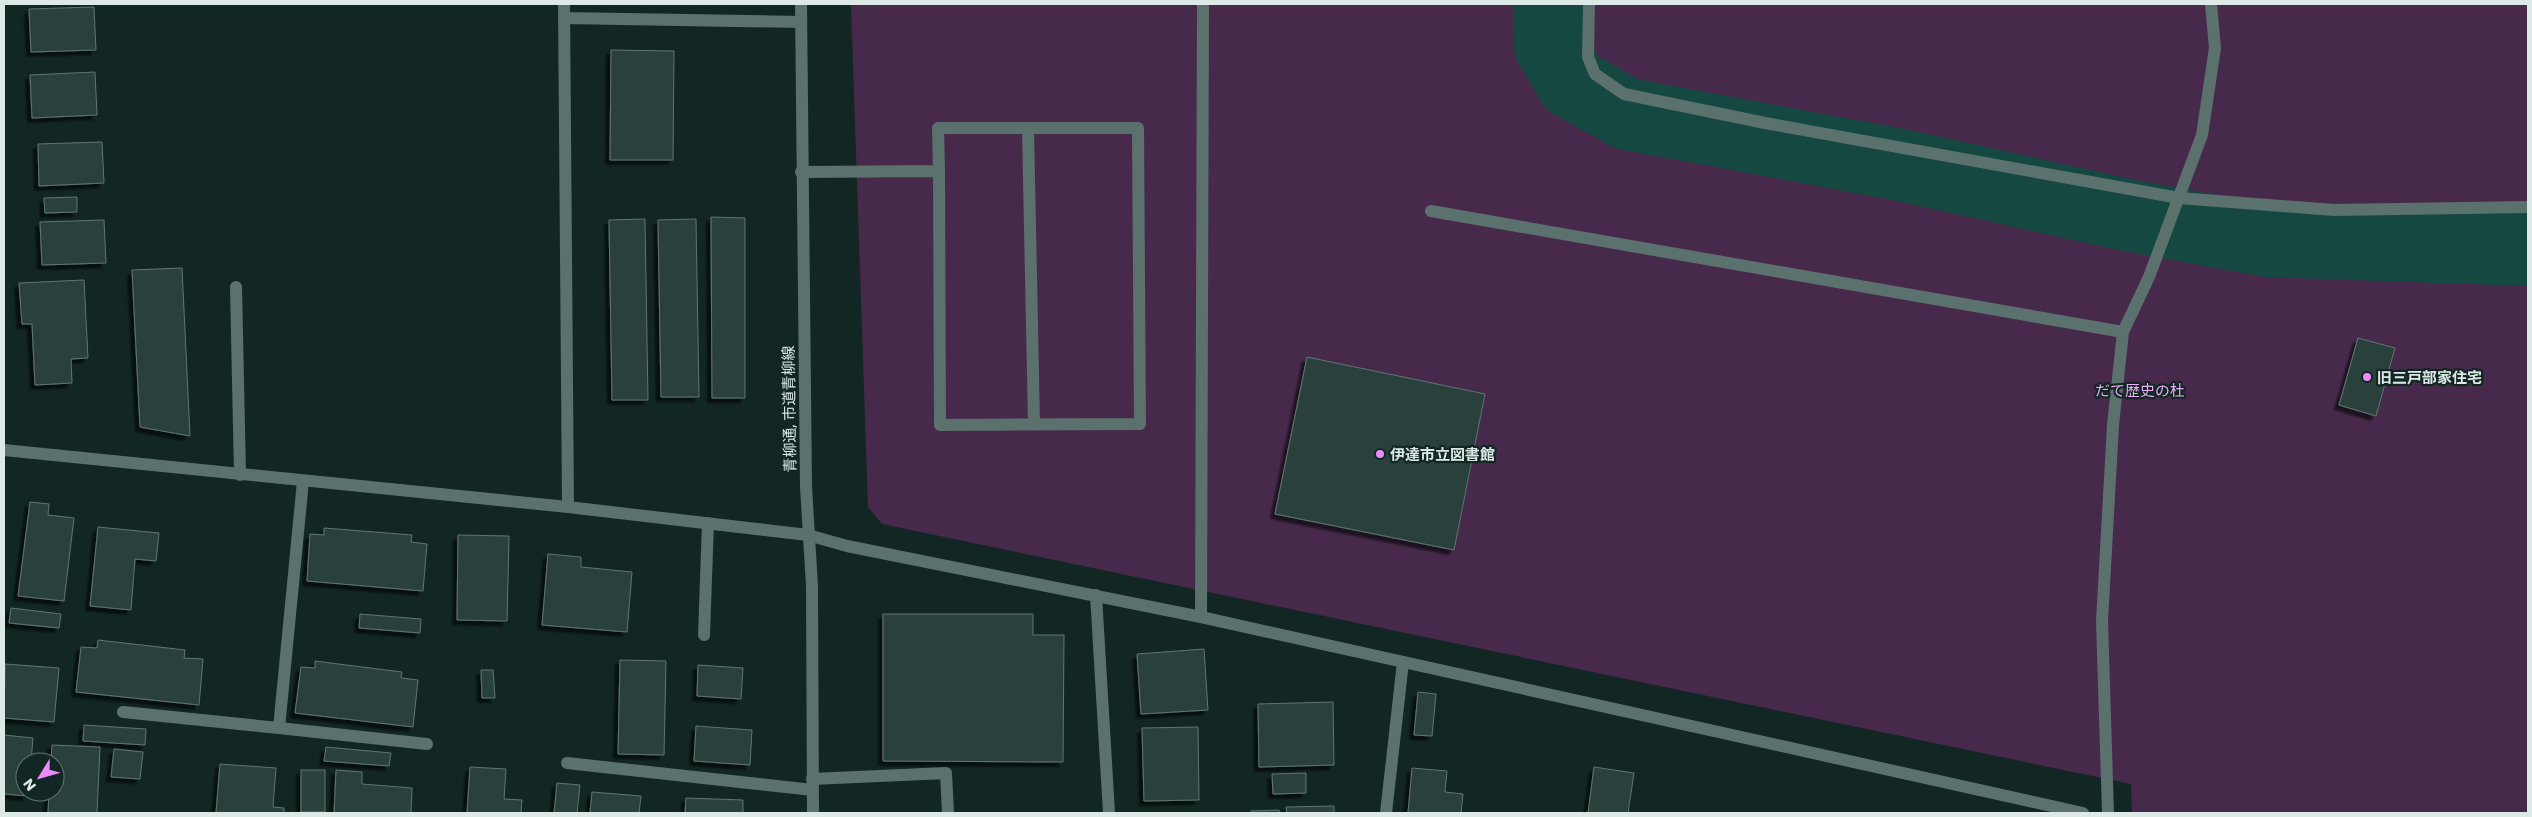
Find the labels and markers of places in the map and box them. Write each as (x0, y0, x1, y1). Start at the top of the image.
place label: 旧三戸部家住宅 (2377, 367, 2482, 388)
marker: 旧三戸部家住宅 (2361, 371, 2373, 383)
place label: 伊達市立図書館 (1390, 444, 1495, 465)
marker: 伊達市立図書館 (1374, 448, 1386, 460)

